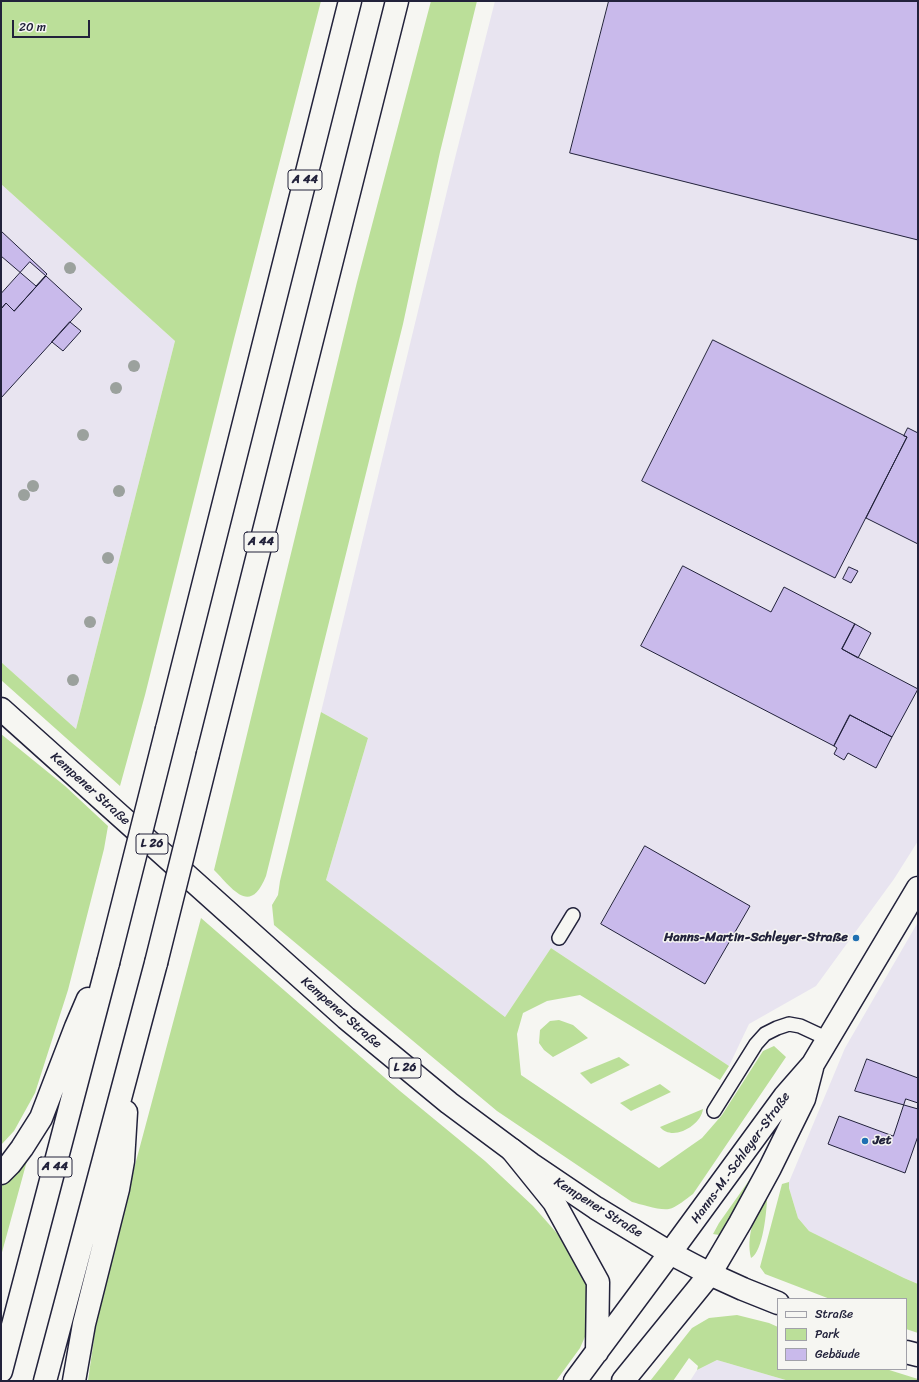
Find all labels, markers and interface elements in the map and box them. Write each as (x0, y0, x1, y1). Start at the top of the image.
scale bar (14, 12, 92, 38)
text: 20 m (19, 16, 46, 38)
road number: A 44 (288, 170, 322, 190)
road number: A 44 (244, 532, 278, 552)
street label: Kempener Straße (47, 749, 133, 829)
road number: L 26 (136, 834, 168, 854)
place label: Hanns-Martin-Schleyer-Straße (664, 930, 848, 946)
marker: Hanns-Martin-Schleyer-Straße (851, 933, 861, 943)
street label: Kempener Straße (298, 974, 384, 1052)
road number: L 26 (389, 1058, 421, 1078)
street label: Hanns-M.-Schleyer-Straße (688, 1089, 794, 1227)
place label: Jet (873, 1133, 891, 1149)
marker: Jet (860, 1136, 870, 1146)
road number: A 44 (38, 1157, 72, 1177)
street label: Kempener Straße (551, 1174, 645, 1242)
legend (777, 1298, 907, 1370)
text: Straße (815, 1303, 853, 1325)
text: Park (815, 1323, 840, 1345)
text: Gebäude (815, 1343, 860, 1365)

